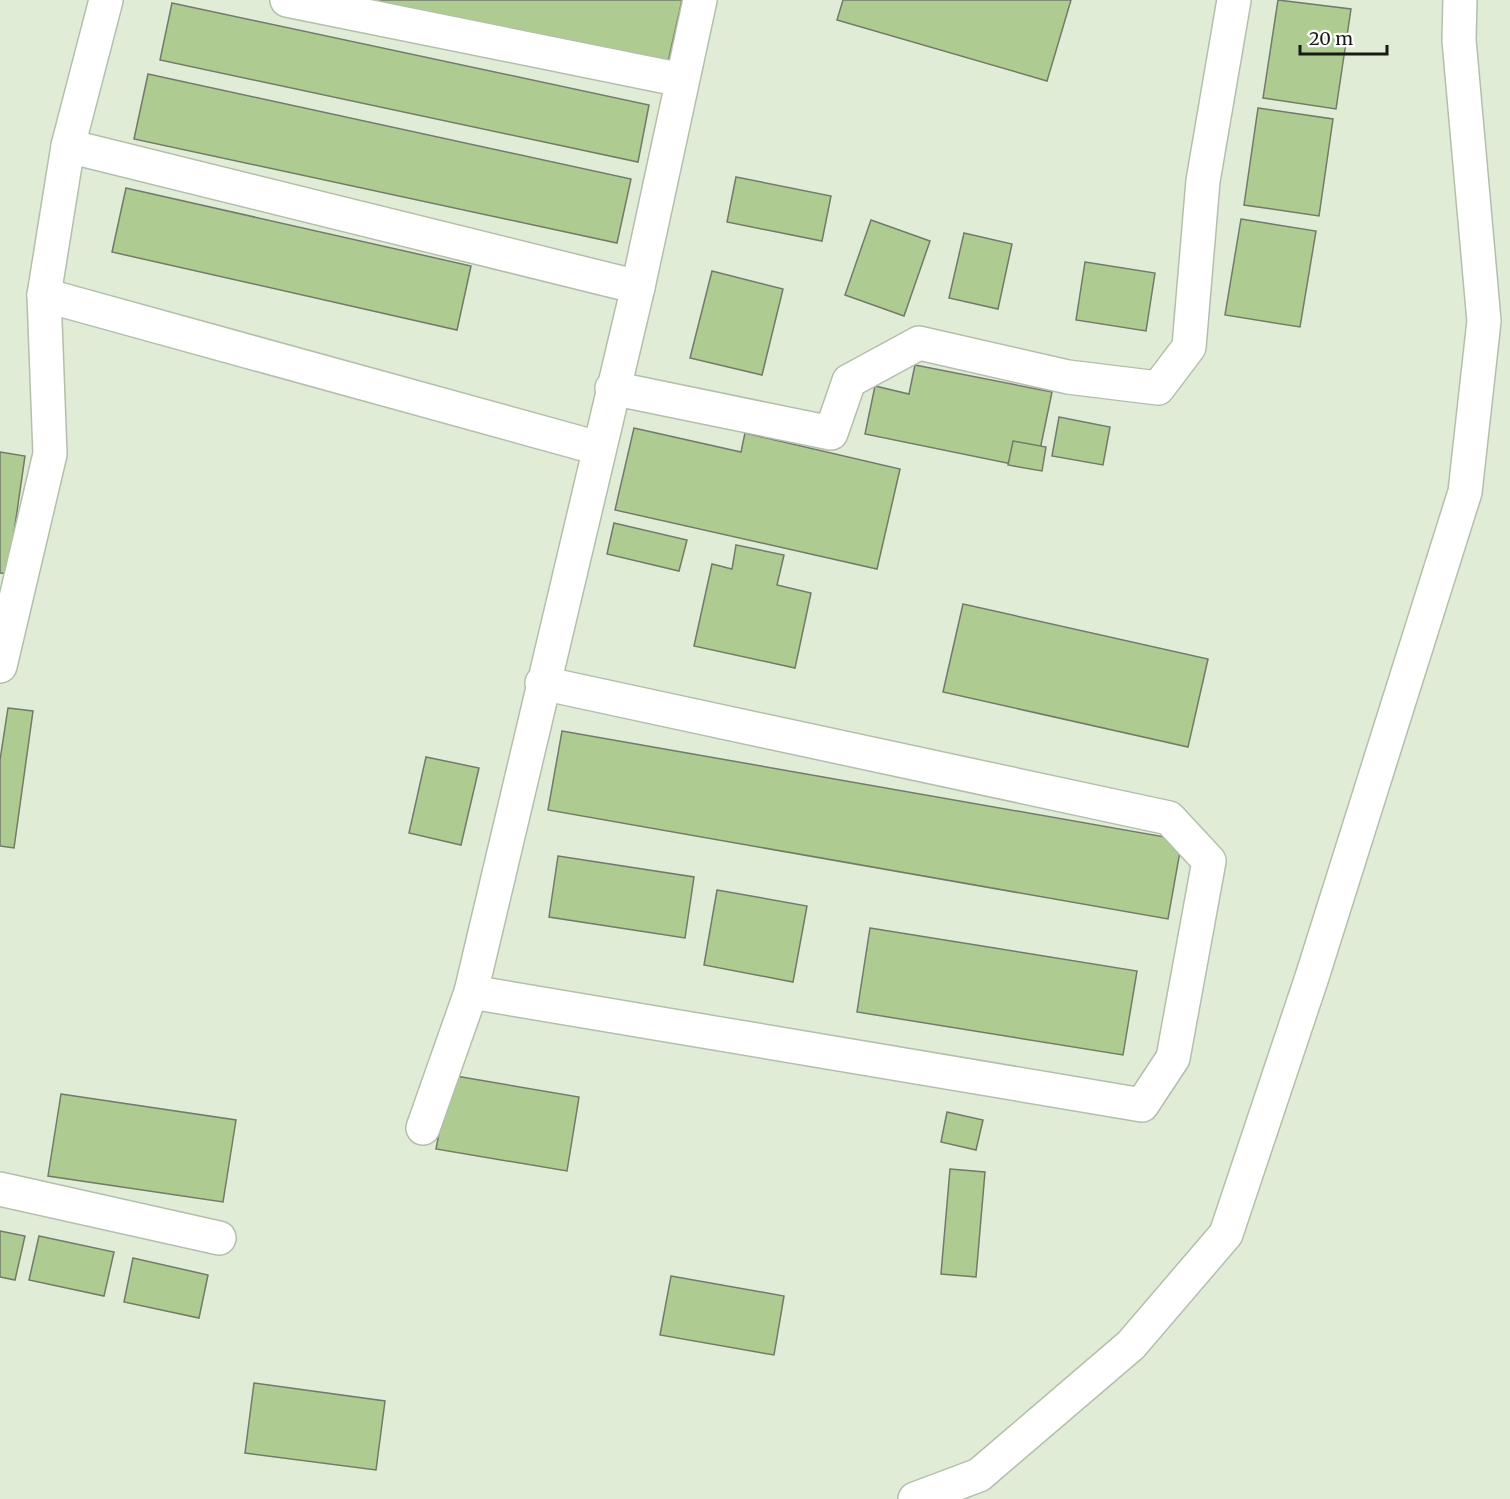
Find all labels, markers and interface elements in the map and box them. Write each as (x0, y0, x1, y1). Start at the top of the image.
scale bar (1300, 18, 1387, 56)
text: 20 m (1309, 27, 1353, 50)

